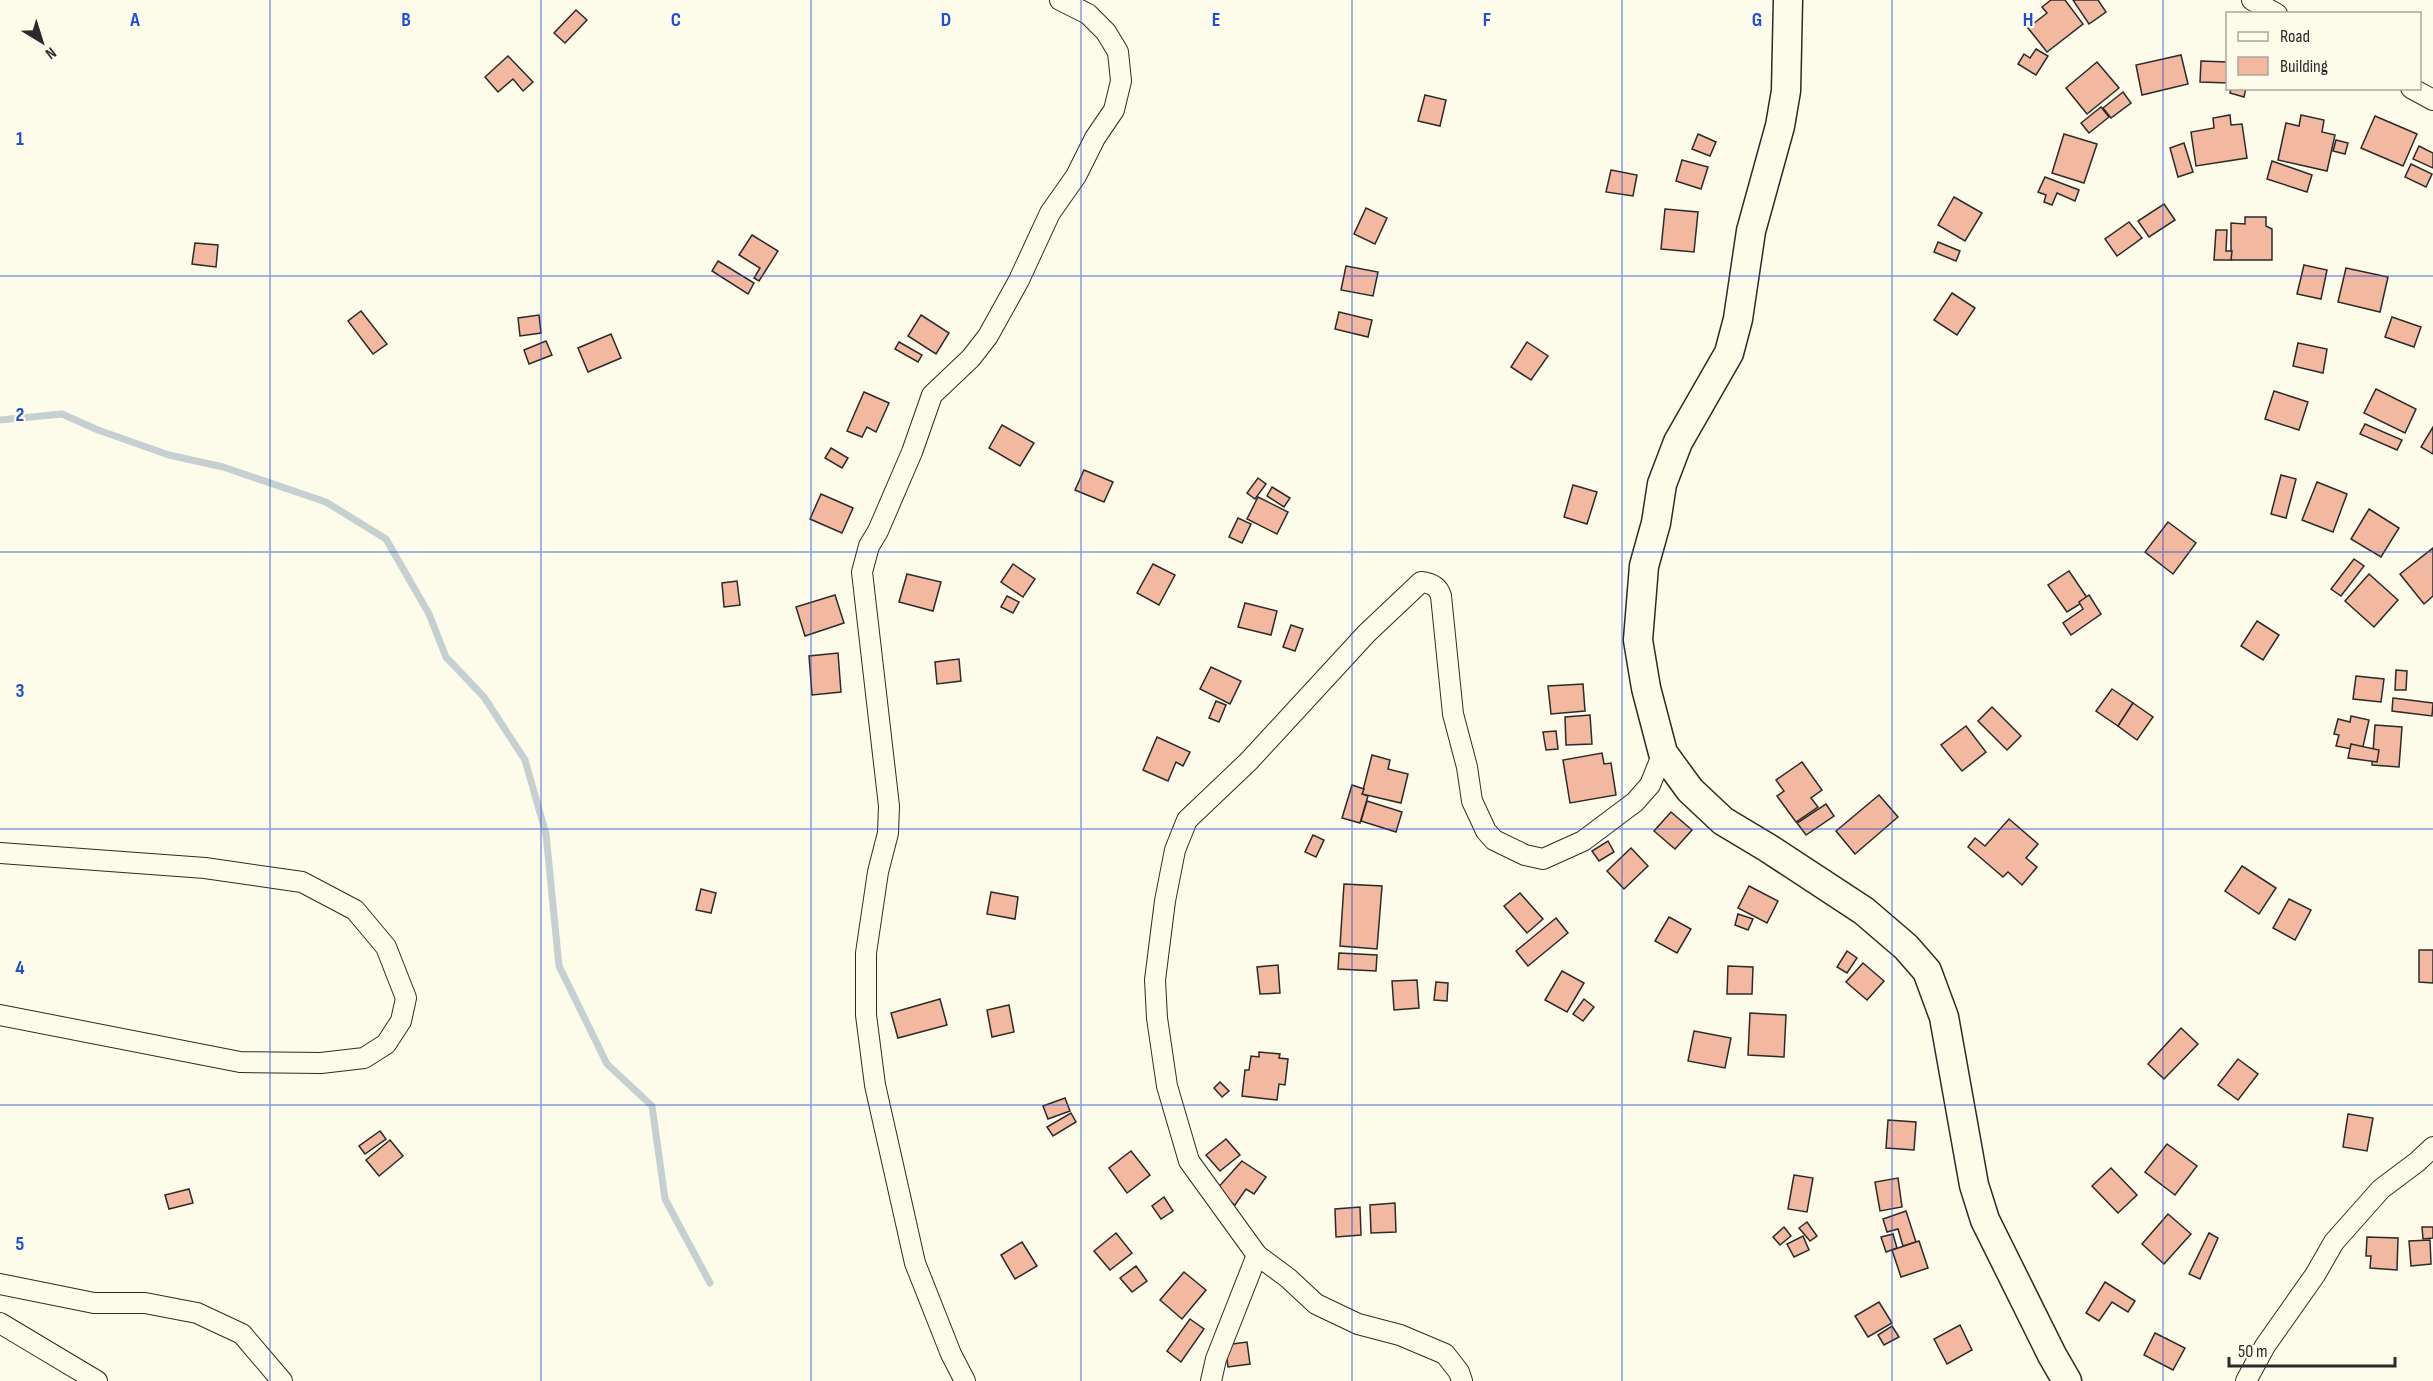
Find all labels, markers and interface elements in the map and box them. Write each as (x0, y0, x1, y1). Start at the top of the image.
text: A (129, 8, 140, 32)
text: B (401, 8, 411, 32)
text: C (671, 8, 681, 32)
text: D (941, 8, 951, 32)
text: E (1212, 8, 1220, 32)
text: F (1483, 8, 1491, 32)
text: G (1752, 8, 1762, 32)
text: H (2023, 8, 2033, 32)
north arrow (12, 12, 72, 72)
legend (2226, 12, 2421, 90)
text: Road (2280, 26, 2310, 47)
text: N (41, 43, 60, 63)
text: Building (2280, 56, 2328, 77)
text: 1 (16, 127, 24, 151)
text: 2 (16, 403, 24, 427)
text: 3 (16, 679, 25, 703)
text: 4 (15, 956, 25, 980)
text: 5 (16, 1232, 25, 1256)
scale bar (2229, 1330, 2396, 1368)
text: 50 m (2238, 1341, 2268, 1362)

